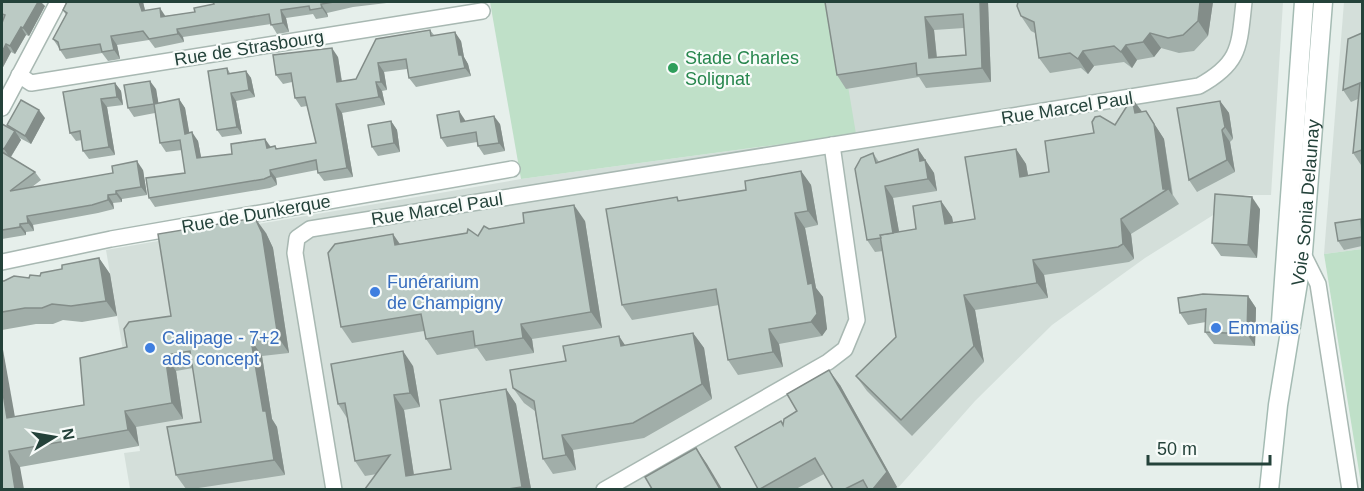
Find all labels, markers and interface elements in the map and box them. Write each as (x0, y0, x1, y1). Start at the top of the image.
street label: Rue de Strasbourg (173, 26, 325, 70)
place label: Stade Charles Solignat (685, 48, 799, 89)
marker: Stade Charles Solignat (666, 61, 680, 75)
street label: Rue Marcel Paul (1000, 88, 1134, 128)
street label: Voie Sonia Delaunay (1288, 119, 1324, 287)
street label: Rue Marcel Paul (370, 189, 504, 229)
street label: Rue de Dunkerque (180, 191, 332, 237)
place label: Funérarium de Champigny (387, 272, 503, 313)
marker: Funérarium de Champigny (368, 285, 382, 299)
place label: Emmaüs (1228, 318, 1299, 338)
marker: Emmaüs (1209, 321, 1223, 335)
place label: Calipage - 7+2 ads concept (162, 328, 280, 369)
marker: Calipage - 7+2 ads concept (143, 341, 157, 355)
north arrow (24, 407, 84, 467)
text: N (59, 427, 78, 442)
scale bar (1148, 428, 1270, 466)
text: 50 m (1157, 439, 1197, 459)

